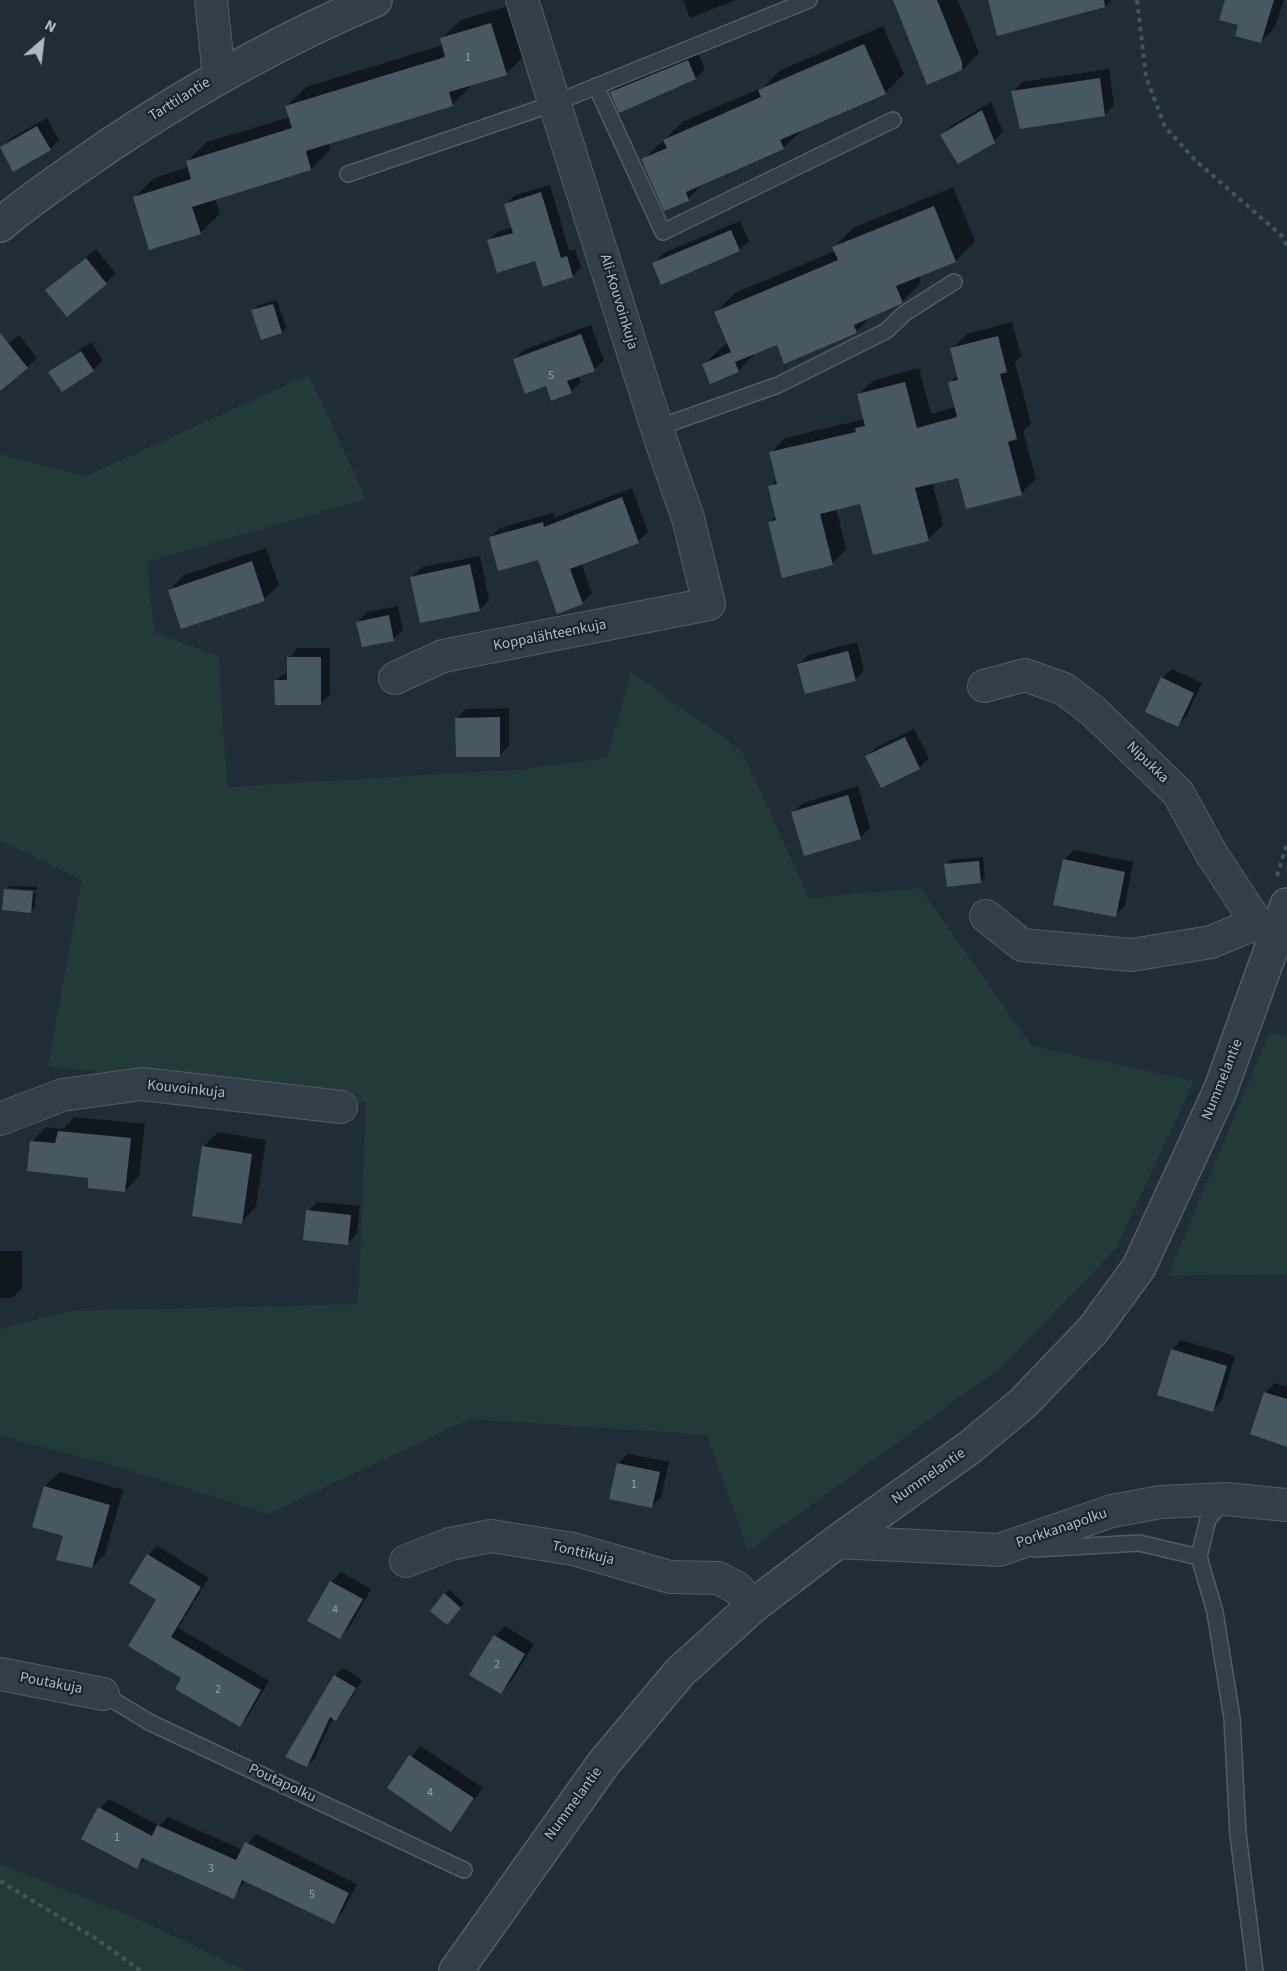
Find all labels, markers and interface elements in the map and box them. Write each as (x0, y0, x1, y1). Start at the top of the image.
north arrow (12, 12, 72, 72)
text: N (41, 14, 60, 38)
house number: 1 (465, 51, 471, 65)
street label: Tarttilantie (146, 74, 214, 126)
street label: Ali-Kouvoinkuja (595, 252, 641, 352)
house number: 5 (548, 369, 554, 383)
street label: Koppalähteenkuja (492, 616, 608, 656)
street label: Nipukka (1122, 738, 1172, 788)
street label: Nummelantie (1199, 1037, 1247, 1123)
street label: Kouvoinkuja (146, 1077, 226, 1103)
street label: Nummelantie (889, 1445, 969, 1509)
house number: 1 (631, 1478, 637, 1492)
street label: Porkkanapolku (1014, 1505, 1110, 1553)
street label: Tonttikuja (550, 1538, 616, 1570)
house number: 4 (332, 1603, 338, 1617)
house number: 2 (494, 1658, 500, 1672)
street label: Poutakuja (18, 1669, 84, 1699)
house number: 2 (215, 1683, 221, 1697)
street label: Poutapolku (245, 1761, 319, 1807)
street label: Nummelantie (541, 1764, 607, 1844)
house number: 4 (427, 1786, 433, 1800)
house number: 1 (114, 1831, 120, 1845)
house number: 3 (208, 1862, 214, 1876)
house number: 5 (309, 1888, 315, 1902)

